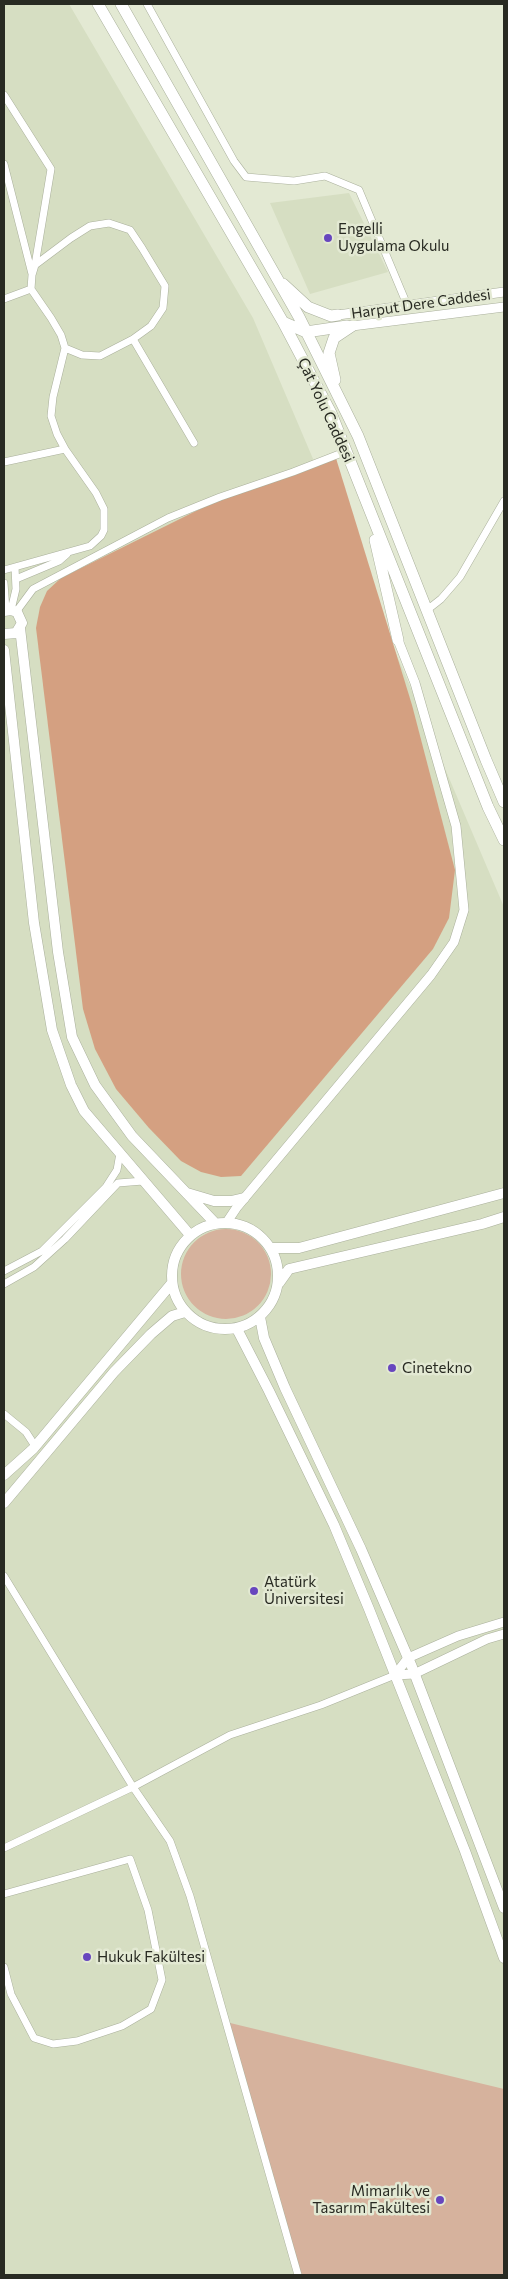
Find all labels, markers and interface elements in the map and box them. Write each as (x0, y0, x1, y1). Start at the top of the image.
place label: Engelli Uygulama Okulu (338, 220, 449, 255)
marker: Engelli Uygulama Okulu (322, 232, 334, 244)
street label: Harput Dere Caddesi (350, 285, 492, 323)
street label: Çat Yolu Caddesi (294, 355, 358, 465)
place label: Cinetekno (402, 1359, 472, 1377)
marker: Cinetekno (386, 1362, 398, 1374)
place label: Atatürk Üniversitesi (264, 1573, 344, 1608)
marker: Atatürk Üniversitesi (248, 1585, 260, 1597)
place label: Hukuk Fakültesi (97, 1948, 205, 1966)
marker: Hukuk Fakültesi (81, 1951, 93, 1963)
place label: Mimarlık ve Tasarım Fakültesi (312, 2182, 430, 2217)
marker: Mimarlık ve Tasarım Fakültesi (434, 2194, 446, 2206)

